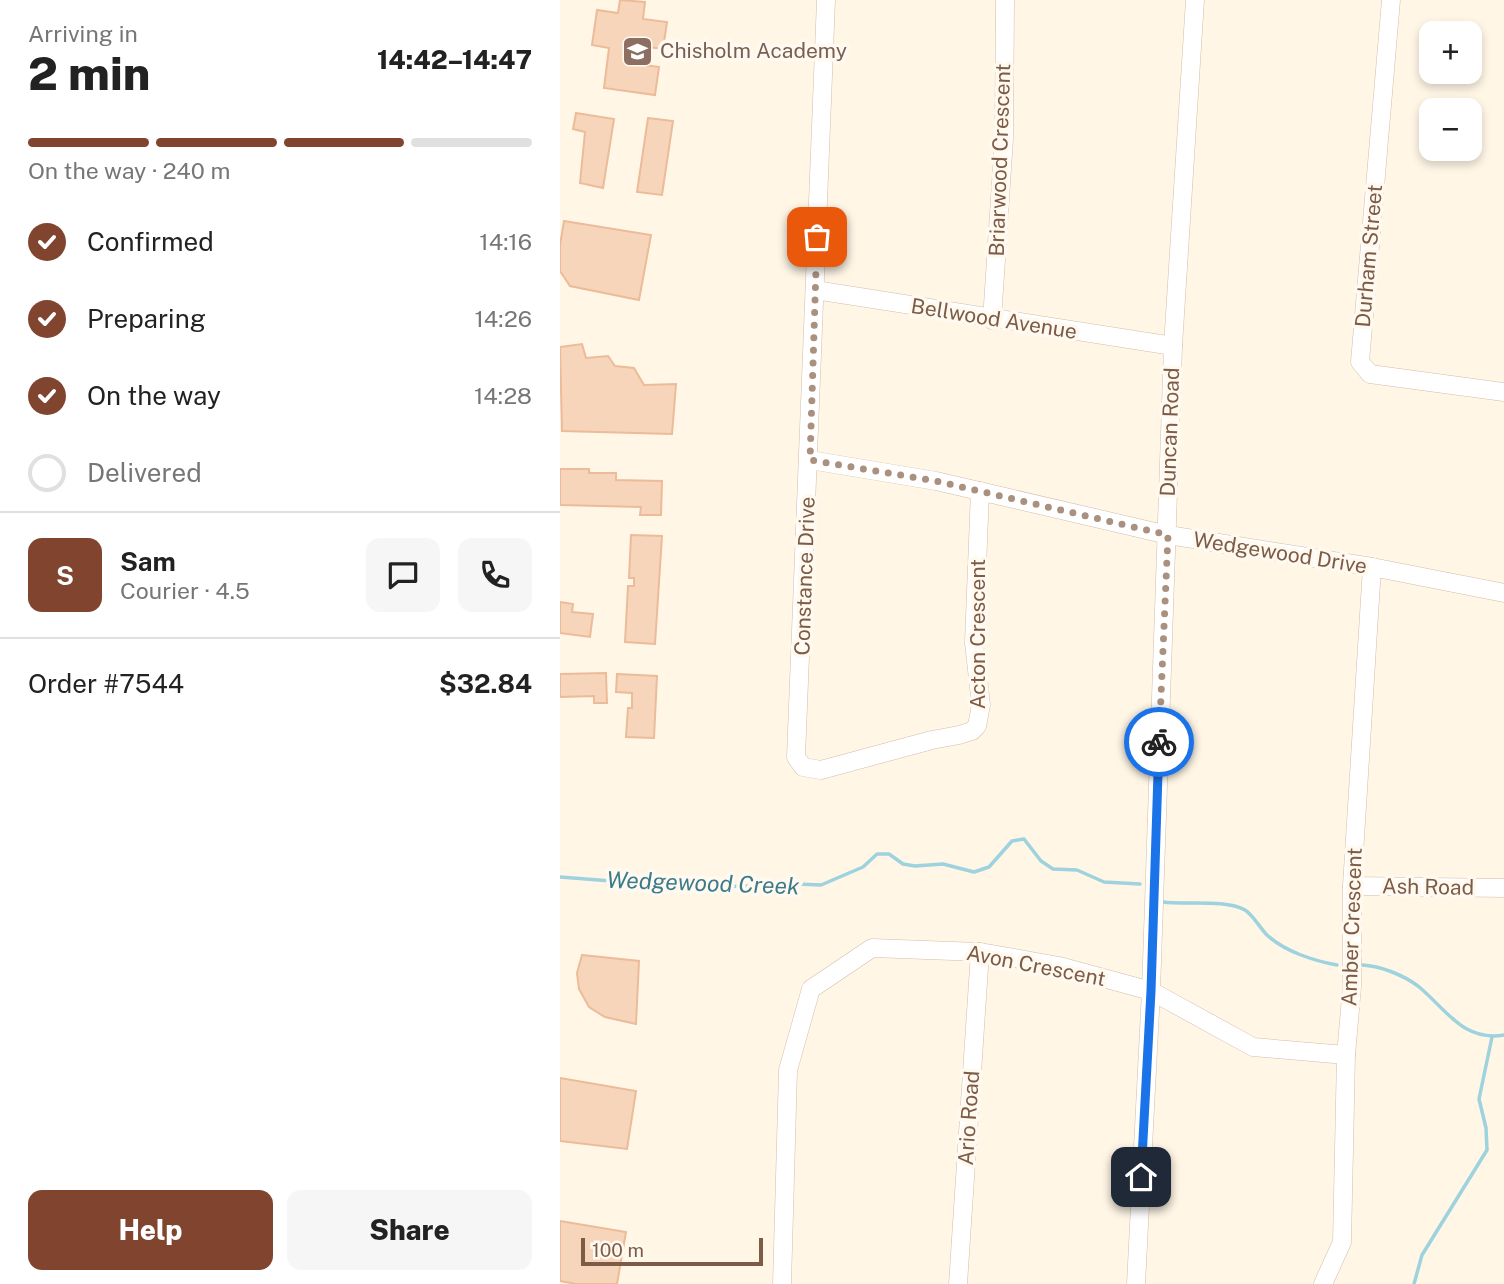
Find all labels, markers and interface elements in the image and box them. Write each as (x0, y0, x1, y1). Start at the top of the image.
text: Arriving in (28, 20, 138, 47)
map controls (1419, 21, 1482, 161)
button: + (1419, 21, 1482, 84)
school or university icon: Chisholm Academy (620, 34, 654, 68)
place label: Chisholm Academy (660, 38, 847, 63)
text: 14:42–14:47 (377, 44, 532, 75)
text: 2 min (28, 46, 150, 100)
street label: Briarwood Crescent (984, 63, 1015, 257)
button: − (1419, 98, 1482, 161)
text: On the way · 240 m (28, 157, 230, 184)
street label: Durham Street (1350, 183, 1387, 328)
pin (787, 207, 847, 267)
icon: bag (798, 218, 836, 256)
icon: check (28, 223, 66, 261)
text: Confirmed (87, 226, 214, 257)
text: 14:16 (479, 228, 532, 255)
street label: Bellwood Avenue (909, 293, 1079, 344)
icon: check (28, 300, 66, 338)
text: Preparing (87, 303, 206, 334)
text: 14:26 (475, 305, 532, 332)
street label: Duncan Road (1155, 367, 1184, 497)
icon: check (28, 377, 66, 415)
text: On the way (87, 380, 221, 411)
text: 14:28 (474, 382, 532, 409)
text: Delivered (87, 457, 202, 488)
street label: Constance Drive (789, 496, 820, 656)
street label: Wedgewood Drive (1191, 526, 1369, 579)
button: chat (366, 538, 440, 612)
button: phone (458, 538, 532, 612)
text: Sam (120, 546, 176, 577)
street label: Acton Crescent (965, 559, 990, 709)
text: S (56, 560, 74, 591)
text: Courier · 4.5 (120, 577, 250, 604)
text: Order #7544 (28, 668, 184, 699)
text: $32.84 (439, 668, 532, 699)
courier (1124, 707, 1194, 777)
icon: bike (1140, 723, 1178, 761)
street label: Amber Crescent (1336, 847, 1367, 1007)
water label: Wedgewood Creek (606, 866, 801, 899)
street label: Ash Road (1382, 873, 1474, 900)
street label: Avon Crescent (964, 940, 1108, 991)
street label: Ario Road (953, 1070, 984, 1166)
pin (1111, 1147, 1171, 1207)
icon: home (1122, 1158, 1160, 1196)
button: Help (28, 1190, 273, 1270)
button: Share (287, 1190, 532, 1270)
scale bar (581, 1235, 763, 1267)
text: 100 m (592, 1239, 644, 1261)

